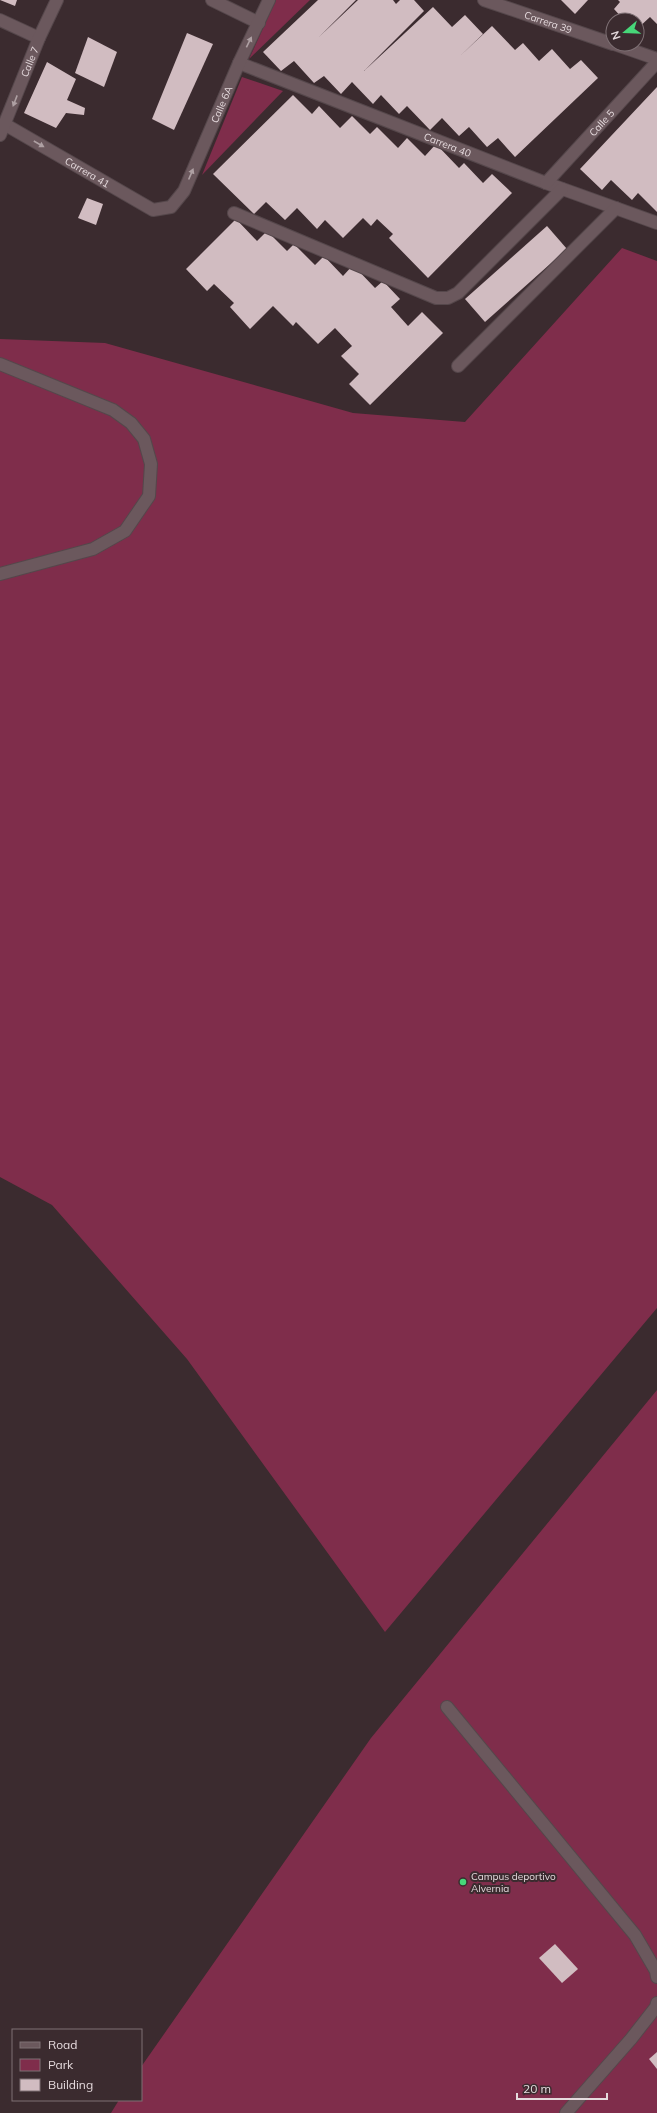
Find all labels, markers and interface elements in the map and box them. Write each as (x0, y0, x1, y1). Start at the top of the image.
street label: Carrera 39 (523, 8, 574, 36)
north arrow (605, 12, 645, 52)
text: N (608, 29, 624, 41)
one-way arrow (246, 36, 252, 48)
street label: Calle 7 (18, 45, 41, 79)
street label: Calle 6A (208, 83, 235, 125)
one-way arrow (11, 95, 17, 107)
street label: Calle 5 (586, 107, 617, 139)
street label: Carrera 40 (422, 129, 473, 160)
one-way arrow (34, 141, 45, 148)
street label: Carrera 41 (63, 154, 112, 190)
one-way arrow (188, 168, 195, 180)
place label: Campus deportivo Alvernia (471, 1870, 556, 1895)
marker: Campus deportivo Alvernia (458, 1877, 468, 1887)
legend (12, 2029, 142, 2101)
text: Road (48, 2037, 77, 2052)
text: Park (48, 2057, 74, 2072)
scale bar (517, 2075, 607, 2101)
text: Building (48, 2077, 93, 2092)
text: 20 m (523, 2081, 551, 2096)

